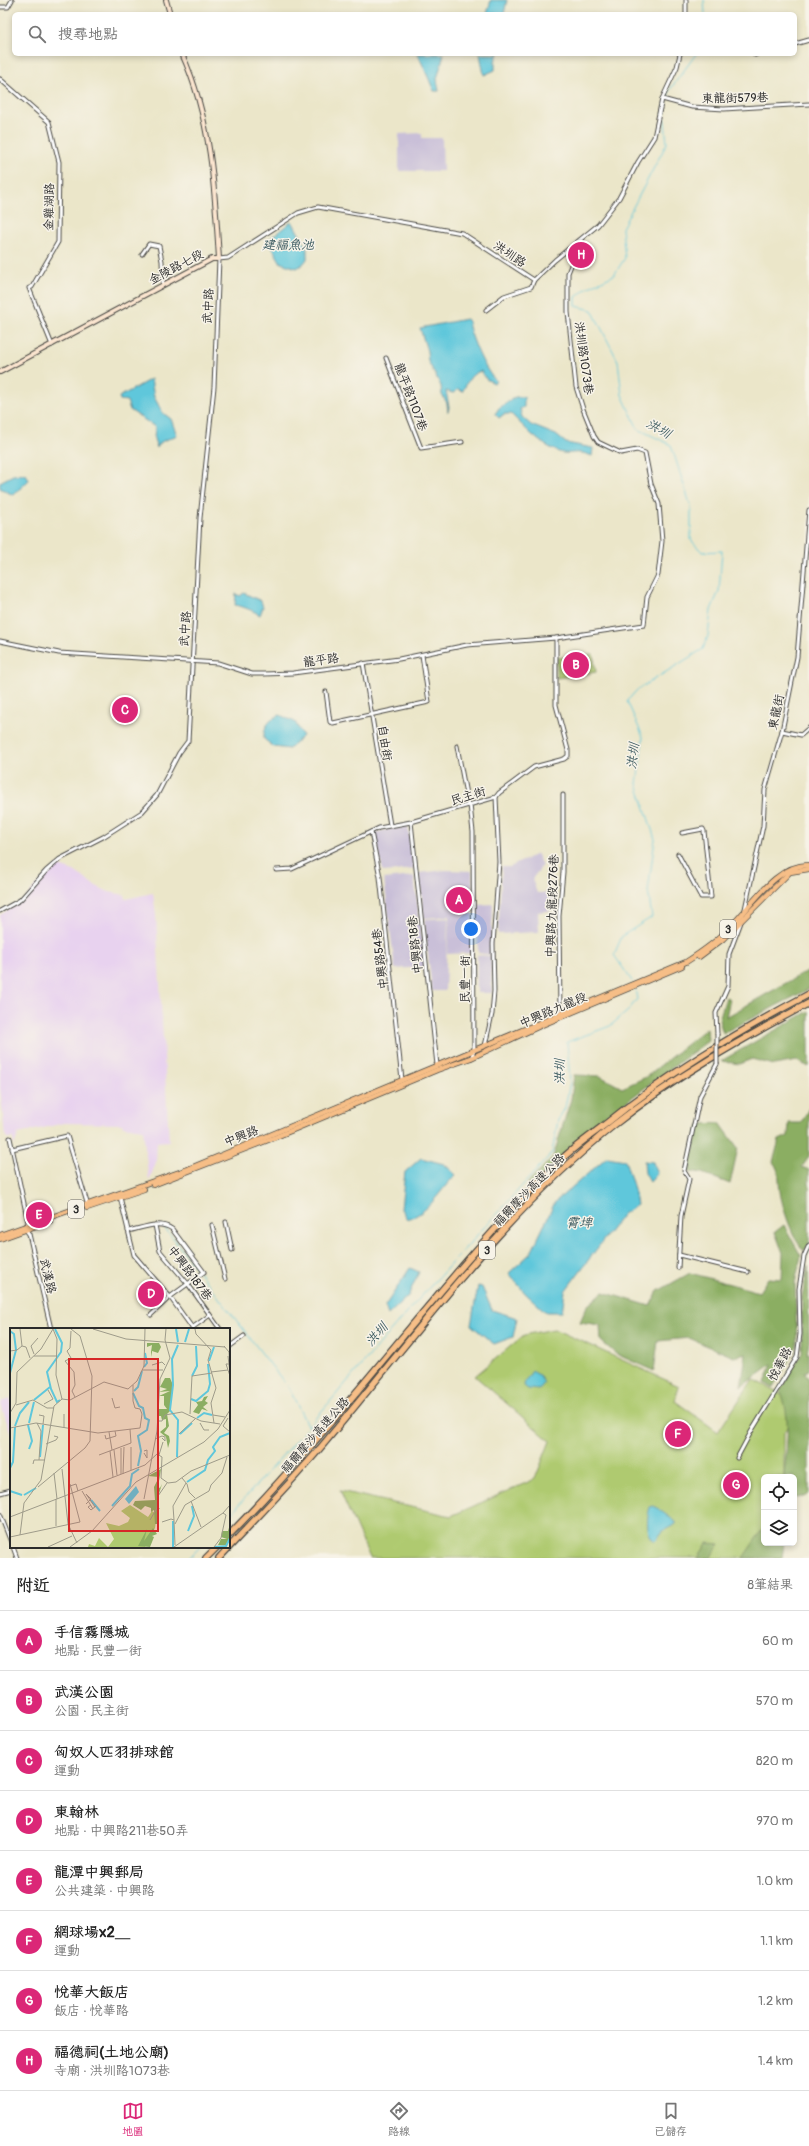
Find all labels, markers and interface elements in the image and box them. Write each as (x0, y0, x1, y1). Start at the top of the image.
search box (12, 12, 797, 56)
icon: search (26, 23, 48, 45)
text: 搜尋地點 (58, 25, 118, 44)
street label: 東龍街579巷 (701, 90, 769, 107)
street label: 金雞湖路 (42, 183, 57, 231)
water label: 建福魚池 (262, 237, 315, 253)
street label: 洪圳路 (491, 238, 529, 271)
pin: H (568, 240, 594, 270)
street label: 金陵路七段 (146, 247, 206, 288)
street label: 武中路 (200, 288, 217, 324)
street label: 洪圳路1073巷 (571, 320, 596, 396)
street label: 龍平路1107巷 (391, 361, 430, 433)
water label: 洪圳 (643, 416, 676, 443)
street label: 武中路 (177, 611, 194, 648)
pin: B (563, 650, 589, 680)
street label: 龍平路 (302, 651, 340, 670)
street label: 東龍街 (765, 693, 788, 731)
pin: C (112, 695, 138, 725)
street label: 自由街 (374, 724, 395, 762)
water label: 洪圳 (623, 740, 643, 770)
street label: 民主街 (449, 784, 488, 809)
street label: 中興路九龍段276巷 (543, 854, 562, 958)
pin: A (446, 885, 472, 915)
street label: 中興路18巷 (405, 915, 426, 975)
your location (461, 919, 481, 939)
road number: 3 (720, 920, 736, 938)
street label: 中興路54巷 (369, 928, 392, 990)
street label: 民豐一街 (458, 955, 473, 1003)
street label: 中興路九龍段 (517, 989, 589, 1031)
water label: 洪圳 (552, 1057, 568, 1085)
street label: 中興路 (222, 1123, 261, 1150)
street label: 福爾摩沙高速公路 (491, 1151, 568, 1230)
pin: E (26, 1200, 52, 1230)
road number: 3 (68, 1200, 84, 1218)
water label: 霄埤 (566, 1215, 593, 1231)
road number: 3 (479, 1241, 495, 1259)
street label: 中興路187巷 (164, 1243, 215, 1304)
street label: 武漢路 (36, 1257, 59, 1295)
pin: D (138, 1279, 164, 1309)
water label: 洪圳 (362, 1318, 393, 1350)
inset map (10, 1328, 230, 1548)
street label: 悅華路 (765, 1345, 796, 1384)
street label: 福爾摩沙高速公路 (278, 1394, 353, 1476)
pin: F (665, 1419, 691, 1449)
pin: G (723, 1470, 749, 1500)
map controls (761, 1474, 797, 1546)
button: locate (761, 1474, 797, 1510)
button: layers (761, 1510, 797, 1546)
text: 附近 (16, 1575, 50, 1596)
text: 8筆結果 (747, 1577, 793, 1593)
text: 手信霧隱城 (54, 1623, 129, 1642)
text: A (25, 1633, 33, 1649)
text: 60 m (762, 1633, 793, 1649)
text: 地點 · 民豐一街 (54, 1643, 142, 1659)
text: 武漢公園 (54, 1683, 114, 1702)
text: B (25, 1693, 33, 1709)
text: 570 m (756, 1693, 793, 1709)
text: 公園 · 民主街 (54, 1703, 129, 1719)
text: 匈奴人匹羽排球館 (54, 1743, 174, 1762)
text: C (25, 1753, 33, 1769)
text: 820 m (756, 1753, 793, 1769)
text: 運動 (54, 1763, 80, 1779)
text: 東翰林 (54, 1803, 99, 1822)
text: D (25, 1813, 33, 1829)
text: 970 m (756, 1813, 793, 1829)
text: 地點 · 中興路211巷50弄 (54, 1823, 188, 1839)
text: 龍潭中興郵局 (54, 1863, 144, 1882)
text: E (26, 1873, 32, 1889)
text: 1.0 km (756, 1873, 793, 1889)
text: 公共建築 · 中興路 (54, 1883, 155, 1899)
text: 網球場x2＿ (54, 1923, 130, 1942)
text: F (25, 1933, 33, 1949)
text: 1.1 km (760, 1933, 793, 1949)
text: 運動 (54, 1943, 80, 1959)
text: 悅華大飯店 (54, 1983, 129, 2002)
text: G (25, 1993, 33, 2009)
text: 1.2 km (758, 1993, 793, 2009)
text: 飯店 · 悅華路 (54, 2003, 129, 2019)
text: 福德祠(土地公廟) (54, 2043, 169, 2062)
text: H (25, 2053, 33, 2069)
text: 1.4 km (758, 2053, 793, 2069)
text: 寺廟 · 洪圳路1073巷 (54, 2063, 170, 2079)
tab: 地圖 (122, 2100, 144, 2138)
tab: 路線 (388, 2100, 410, 2138)
tab: 已儲存 (654, 2100, 687, 2138)

